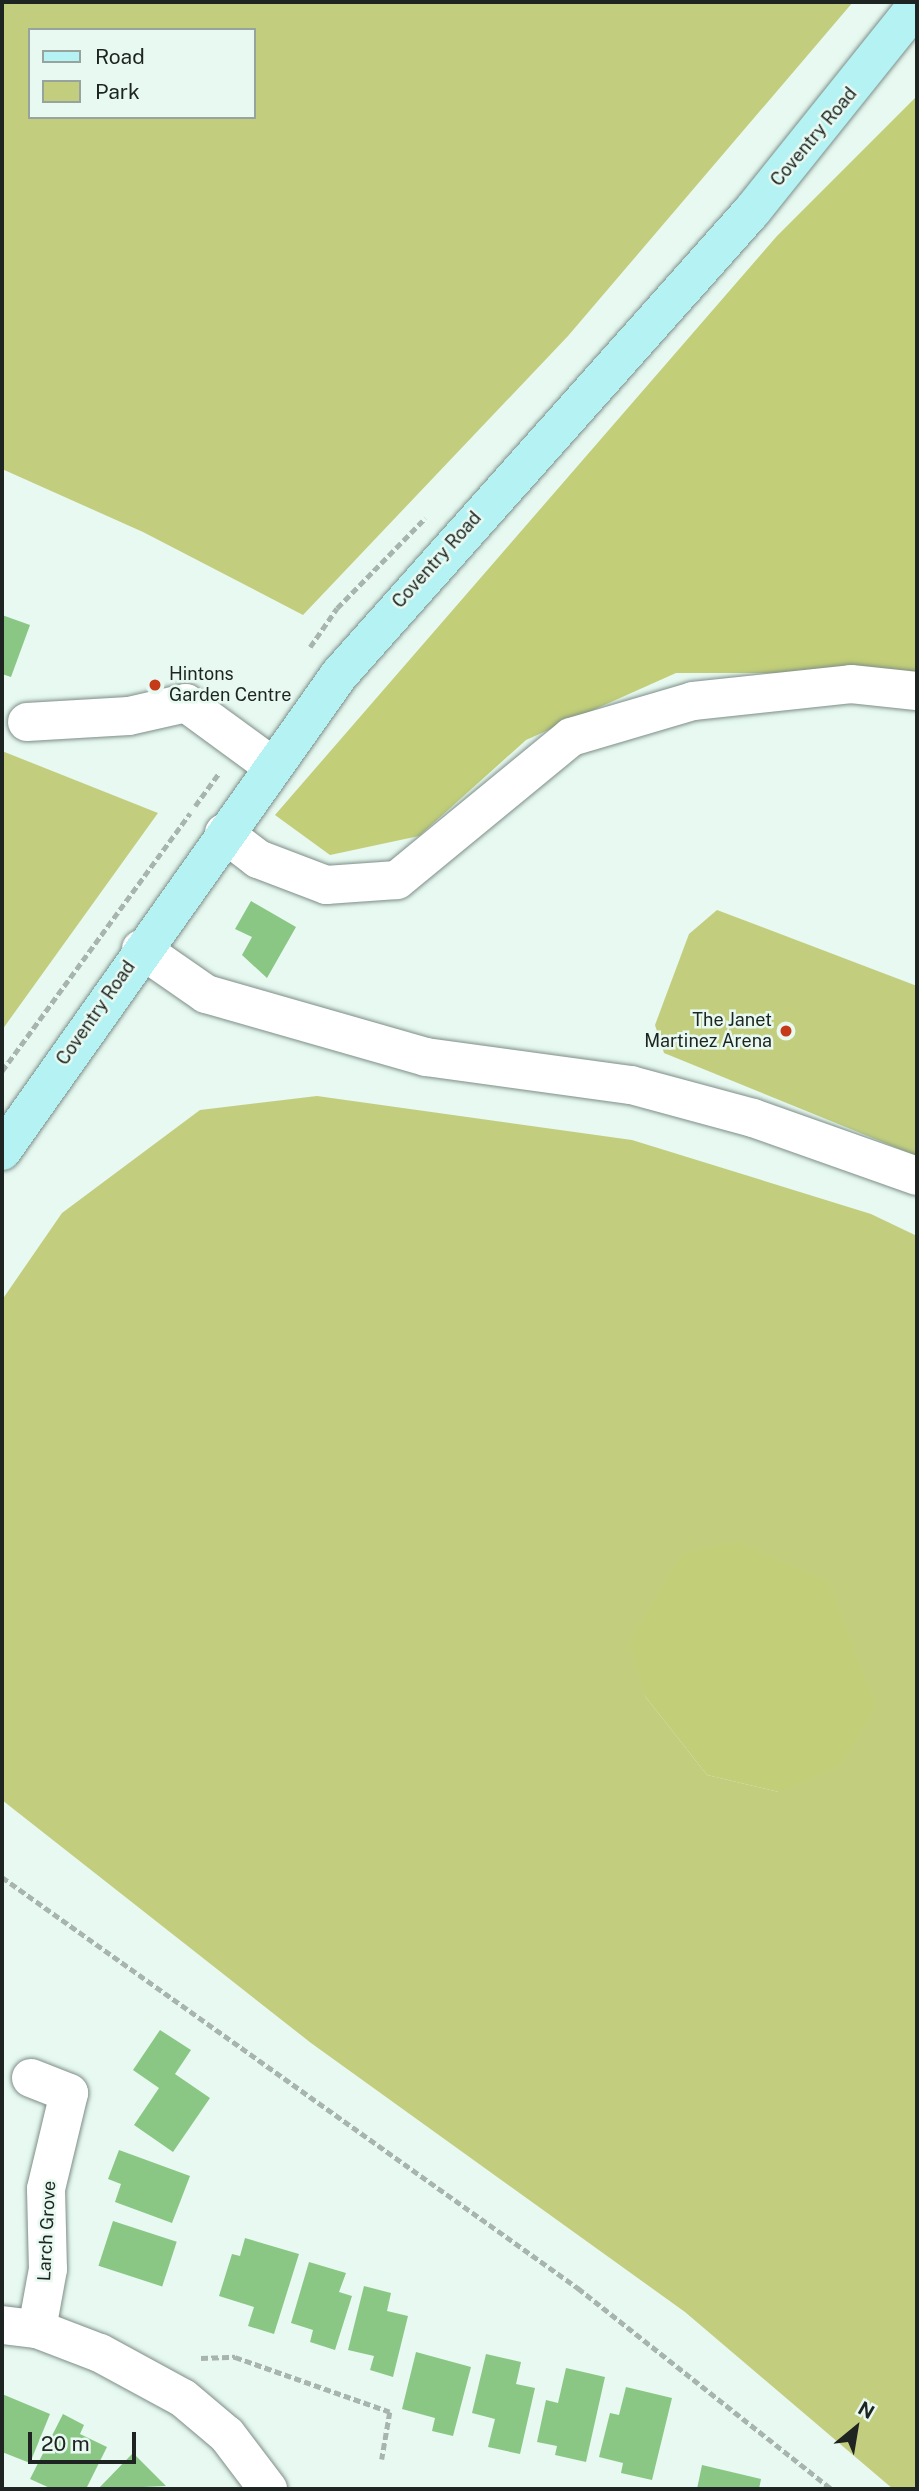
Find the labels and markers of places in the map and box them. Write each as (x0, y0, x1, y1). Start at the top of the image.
place label: Hintons Garden Centre (169, 664, 291, 706)
marker: Hintons Garden Centre (147, 677, 163, 693)
place label: The Janet Martinez Arena (644, 1010, 772, 1052)
marker: The Janet Martinez Arena (778, 1023, 794, 1039)

